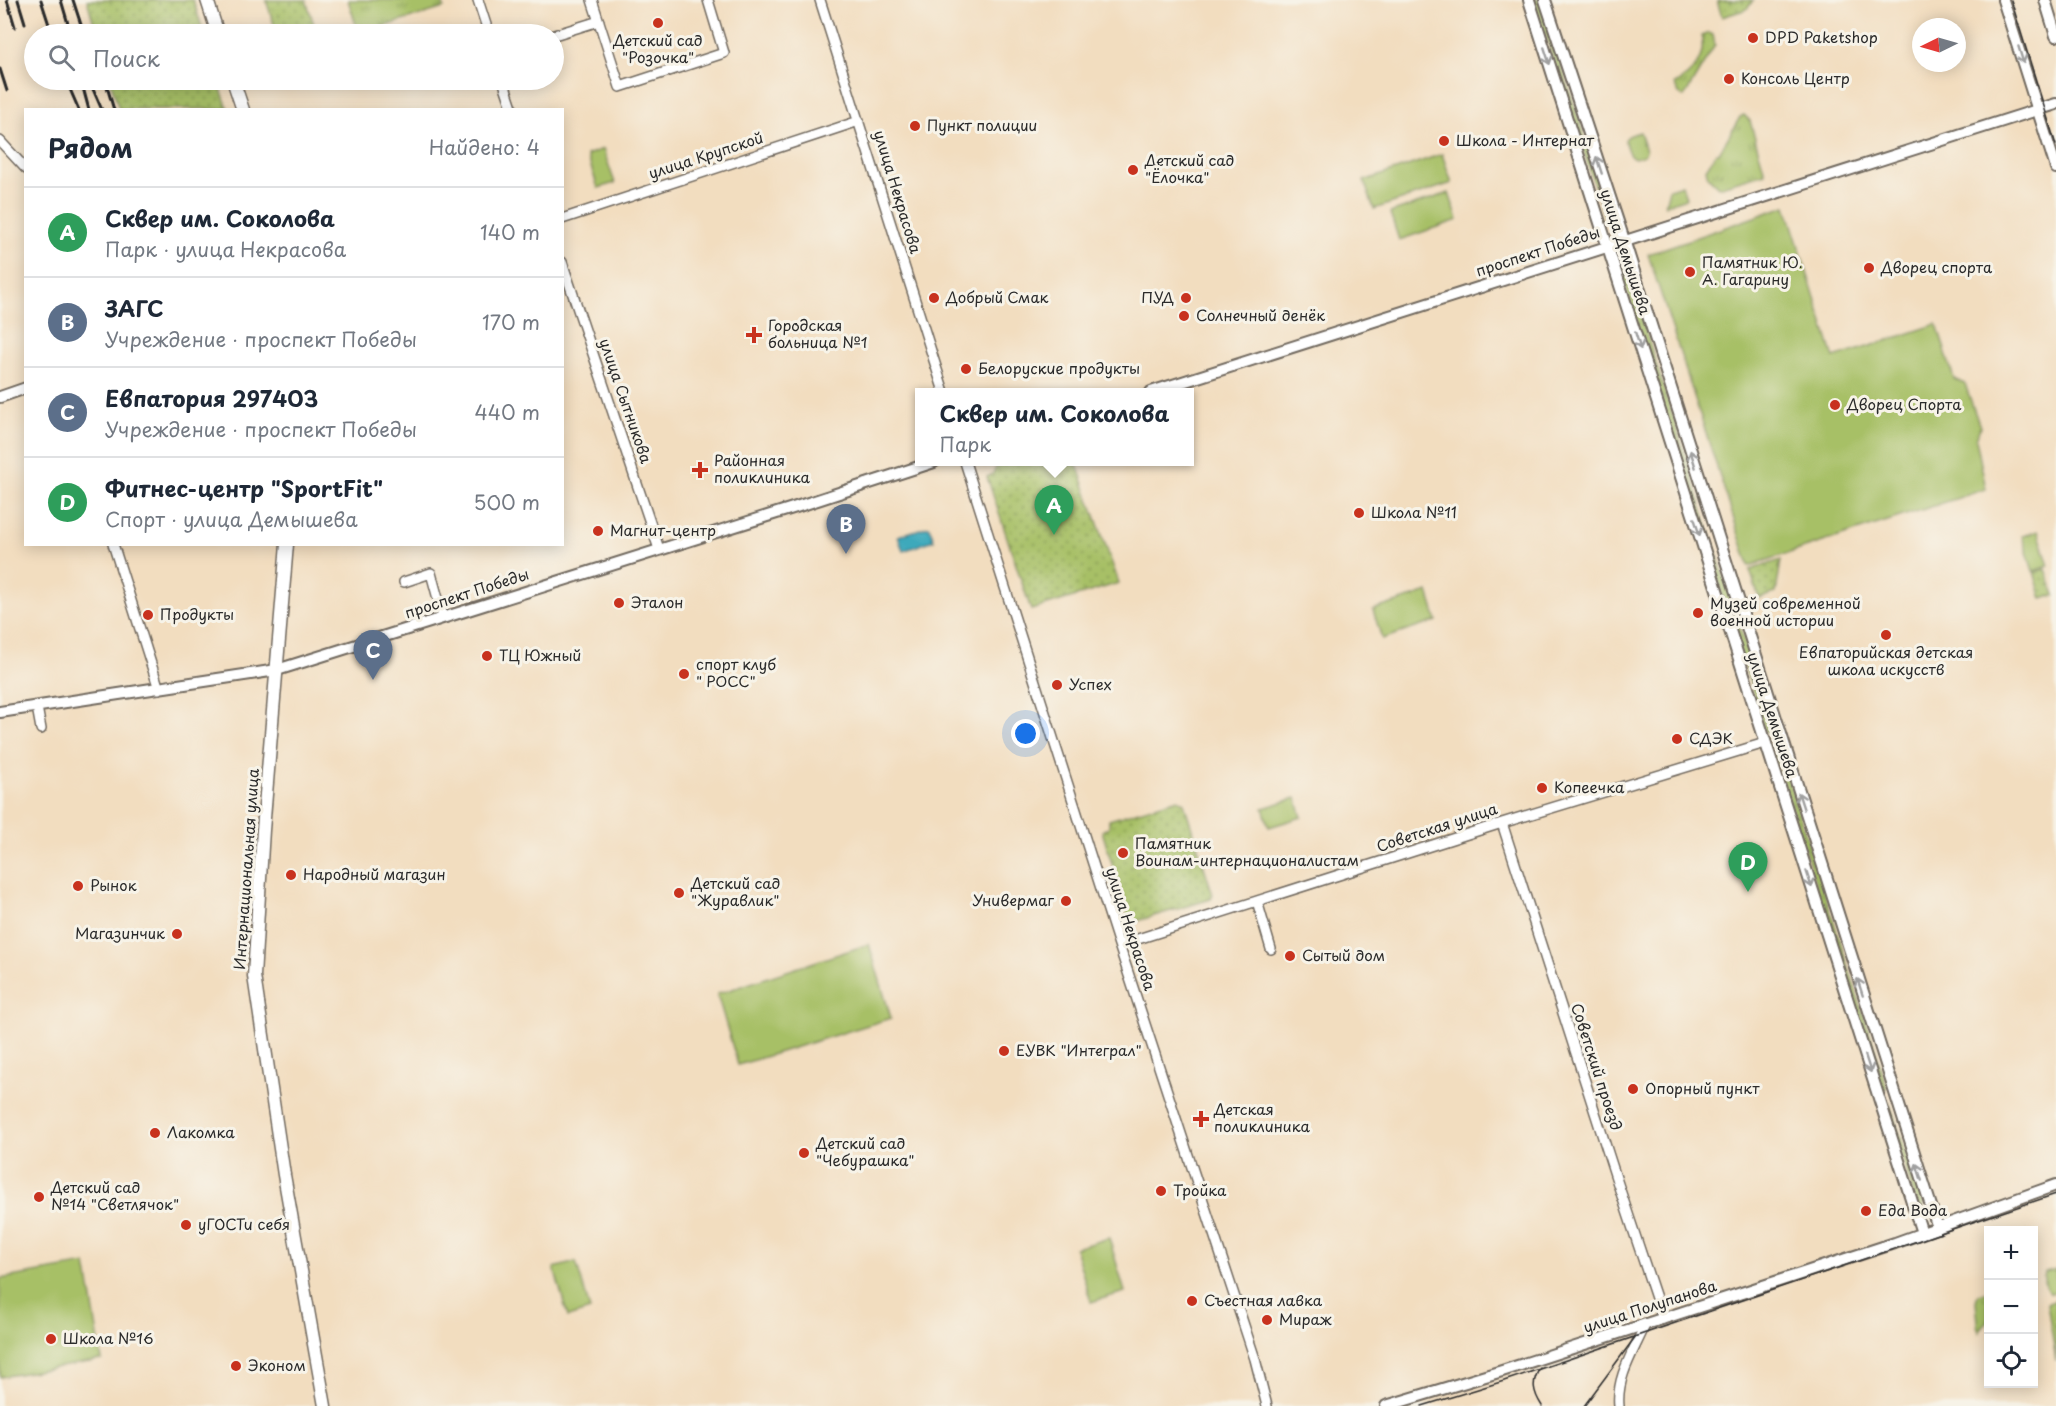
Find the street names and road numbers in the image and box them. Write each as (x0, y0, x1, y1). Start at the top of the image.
street label: улица Крупской (645, 125, 766, 184)
street label: улица Некрасова (869, 127, 928, 257)
street label: улица Демышева (1595, 186, 1658, 318)
street label: проспект Победы (1472, 220, 1603, 281)
street label: улица Сытникова (594, 335, 659, 467)
street label: проспект Победы (401, 562, 532, 623)
street label: улица Демышева (1742, 649, 1805, 781)
street label: Интернациональная улица (227, 767, 264, 970)
street label: Советская улица (1373, 796, 1500, 857)
street label: улица Некрасова (1101, 864, 1162, 994)
street label: Советский проезд (1566, 1000, 1629, 1133)
street label: улица Полупанова (1580, 1273, 1720, 1338)

